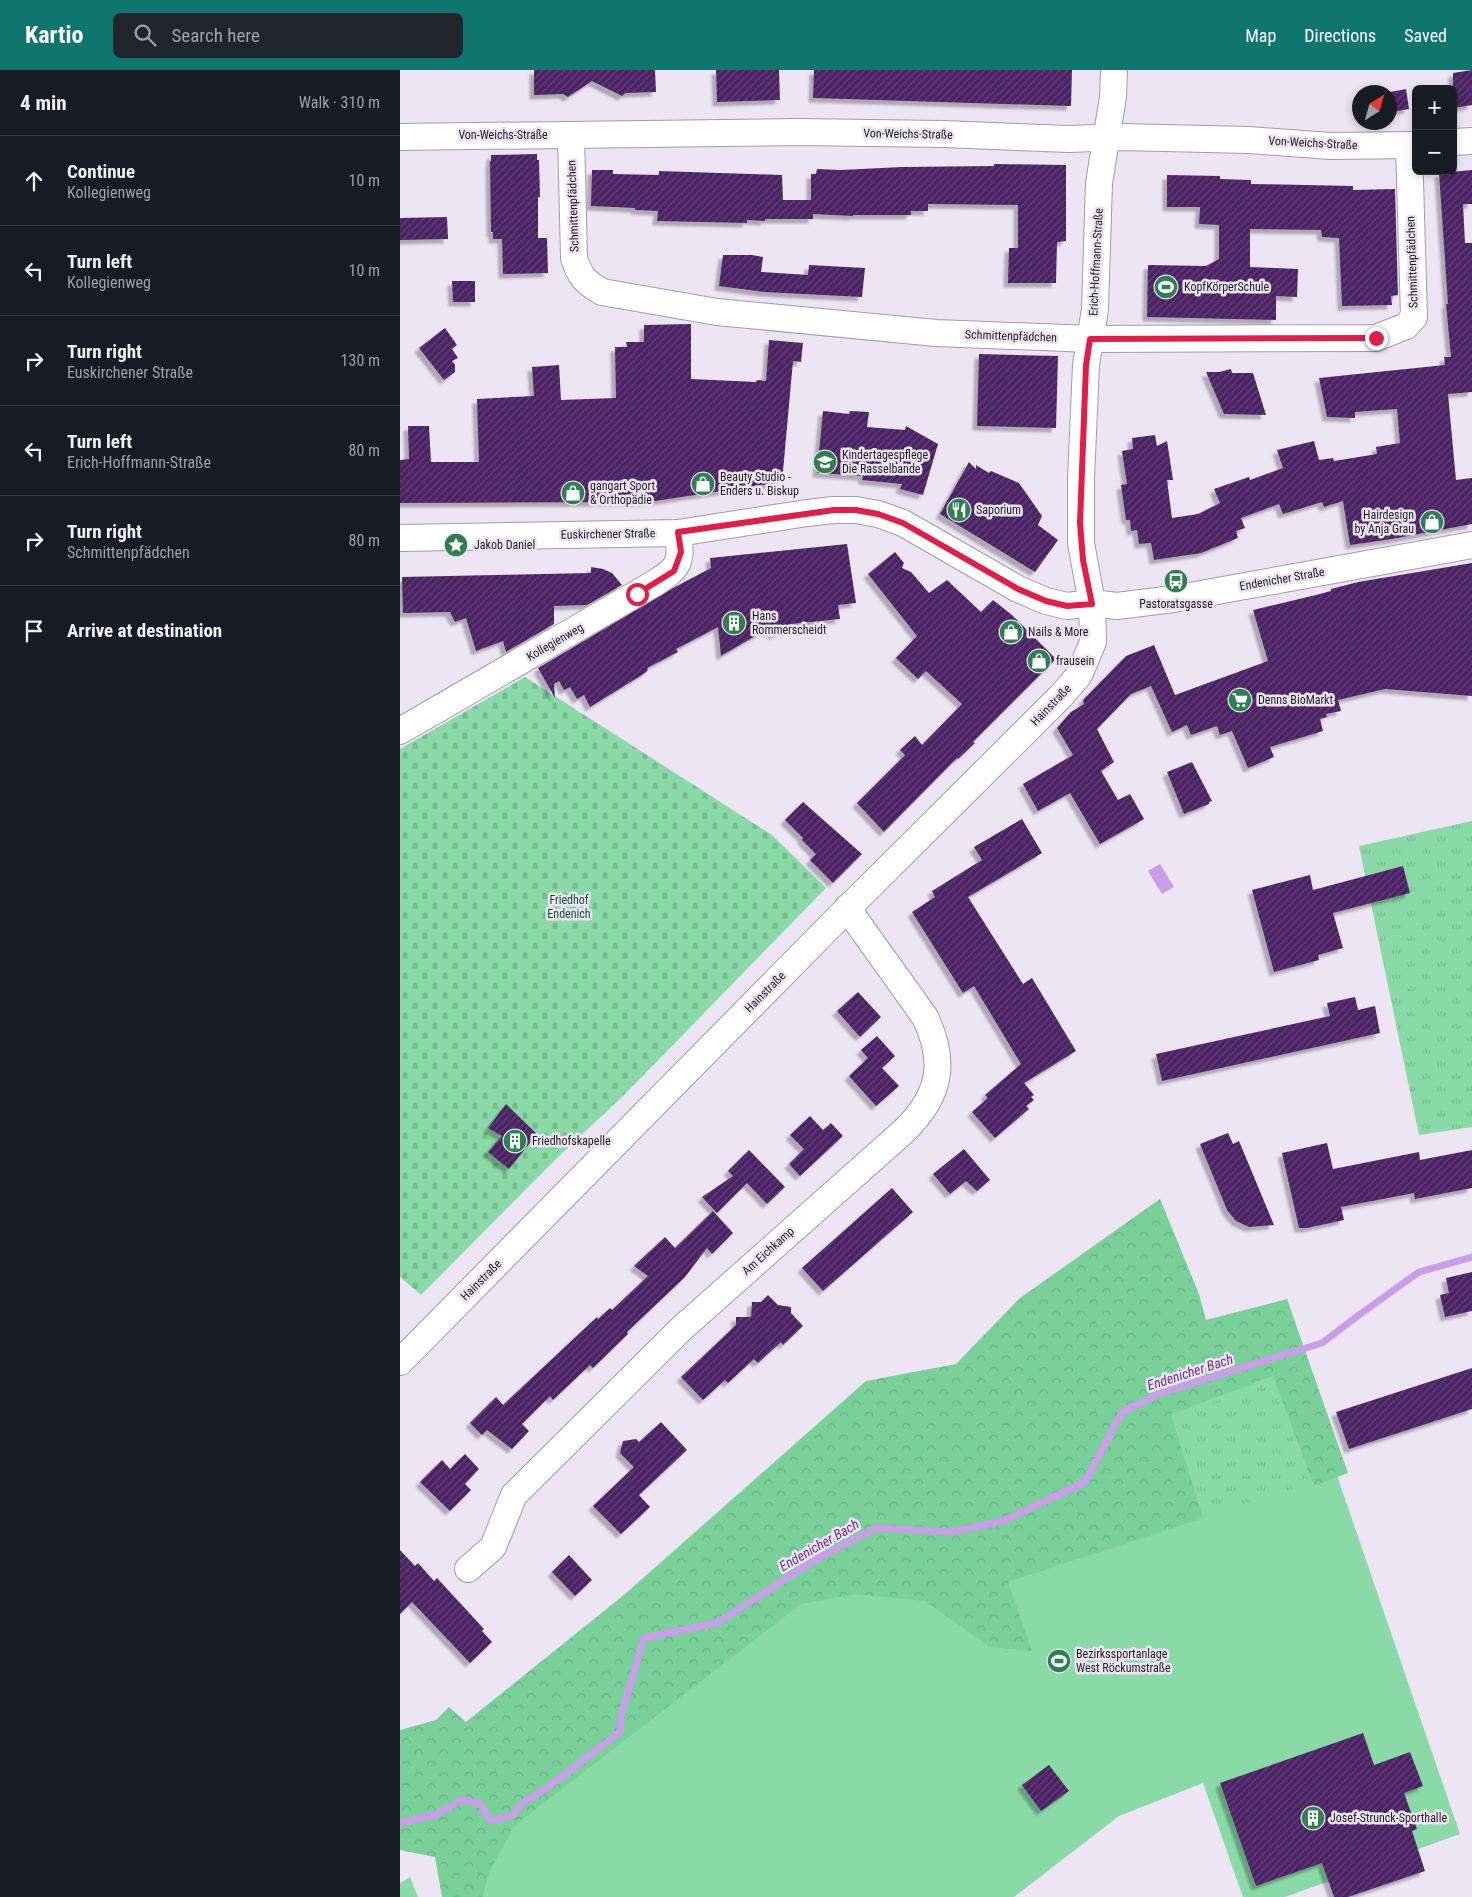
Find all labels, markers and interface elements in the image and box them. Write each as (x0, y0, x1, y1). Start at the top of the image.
search box (113, 13, 463, 58)
text: Kartio (25, 21, 83, 49)
icon: search (131, 21, 159, 49)
text: Search here (171, 24, 260, 47)
text: Map (1245, 25, 1276, 46)
text: Directions (1304, 25, 1376, 46)
text: Saved (1404, 25, 1447, 46)
north arrow (1352, 85, 1397, 130)
map controls (1412, 85, 1457, 175)
button: + (1412, 85, 1457, 130)
text: 4 min (20, 91, 67, 115)
text: Walk · 310 m (299, 93, 380, 112)
street label: Von-Weichs-Straße (863, 126, 953, 142)
street label: Von-Weichs-Straße (458, 128, 548, 142)
button: − (1412, 130, 1457, 175)
street label: Von-Weichs-Straße (1268, 134, 1358, 152)
text: Continue (67, 160, 135, 183)
street label: Schmittenpfädchen (564, 160, 582, 252)
icon: ahead (20, 167, 48, 195)
text: 10 m (348, 171, 380, 190)
text: Kollegienweg (67, 183, 151, 202)
street label: Erich-Hoffmann-Straße (1086, 207, 1106, 316)
street label: Schmittenpfädchen (1403, 216, 1421, 308)
text: Turn left (67, 250, 132, 273)
icon: left (20, 257, 48, 285)
text: 10 m (348, 261, 380, 280)
text: Kollegienweg (67, 273, 151, 292)
sports icon: KopfKörperSchule (1153, 274, 1179, 300)
place label: KopfKörperSchule (1184, 280, 1270, 294)
street label: Schmittenpfädchen (965, 327, 1057, 345)
route end (1365, 327, 1388, 350)
text: Turn right (67, 340, 142, 363)
icon: right (20, 347, 48, 375)
text: 130 m (341, 351, 380, 370)
text: Euskirchener Straße (67, 363, 193, 382)
text: Turn left (67, 430, 132, 453)
icon: left (20, 437, 48, 465)
text: 80 m (348, 441, 380, 460)
place label: Kindertagespflege Die Rasselbande (842, 448, 928, 476)
school or university icon: Kindertagespflege Die Rasselbande (812, 449, 838, 475)
text: Erich-Hoffmann-Straße (67, 453, 211, 472)
place label: Beauty Studio - Enders u. Biskup (720, 470, 799, 498)
shop icon: Beauty Studio - Enders u. Biskup (690, 471, 716, 497)
place label: gangart Sport & Orthopädie (590, 479, 656, 507)
shop icon: gangart Sport & Orthopädie (560, 480, 586, 506)
restaurant icon: Saporium (946, 497, 972, 523)
place label: Saporium (976, 503, 1021, 517)
place label: Hairdesign by Anja Grau (1354, 508, 1414, 536)
shop icon: Hairdesign by Anja Grau (1419, 509, 1445, 535)
text: Turn right (67, 520, 142, 543)
street label: Euskirchener Straße (561, 526, 656, 542)
icon: right (20, 527, 48, 555)
text: 80 m (348, 531, 380, 550)
place icon: Jakob Daniel (443, 532, 469, 558)
place label: Jakob Daniel (474, 538, 535, 552)
text: Schmittenpfädchen (67, 543, 190, 562)
street label: Endenicher Straße (1238, 565, 1326, 593)
bus stop icon: Pastoratsgasse (1163, 568, 1189, 594)
route start (626, 583, 649, 606)
place label: Pastoratsgasse (1139, 597, 1213, 611)
place label: Hans Rommerscheidt (752, 609, 827, 637)
building icon: Hans Rommerscheidt (721, 610, 747, 636)
icon: arrive (20, 617, 48, 645)
text: Arrive at destination (67, 619, 222, 642)
shop icon: Nails & More (998, 619, 1024, 645)
street label: Kollegienweg (524, 620, 586, 664)
place label: Nails & More (1028, 625, 1089, 639)
shop icon: frausein (1026, 648, 1052, 674)
place label: frausein (1056, 654, 1095, 668)
street label: Hainstraße (1028, 681, 1074, 729)
supermarket icon: Denns BioMarkt (1227, 687, 1253, 713)
place label: Denns BioMarkt (1258, 693, 1334, 707)
park label: Friedhof Endenich (547, 893, 591, 921)
street label: Hainstraße (742, 968, 789, 1015)
building icon: Friedhofskapelle (502, 1128, 528, 1154)
place label: Friedhofskapelle (532, 1134, 611, 1148)
street label: Am Eichkamp (739, 1224, 797, 1278)
street label: Hainstraße (458, 1256, 505, 1303)
water label: Endenicher Bach (1145, 1351, 1235, 1393)
water label: Endenicher Bach (776, 1516, 862, 1574)
place label: Bezirkssportanlage West Röckumstraße (1076, 1647, 1171, 1675)
sports icon: Bezirkssportanlage West Röckumstraße (1046, 1648, 1072, 1674)
building icon: Josef-Strunck-Sporthalle (1300, 1805, 1326, 1831)
place label: Josef-Strunck-Sporthalle (1330, 1811, 1447, 1825)

